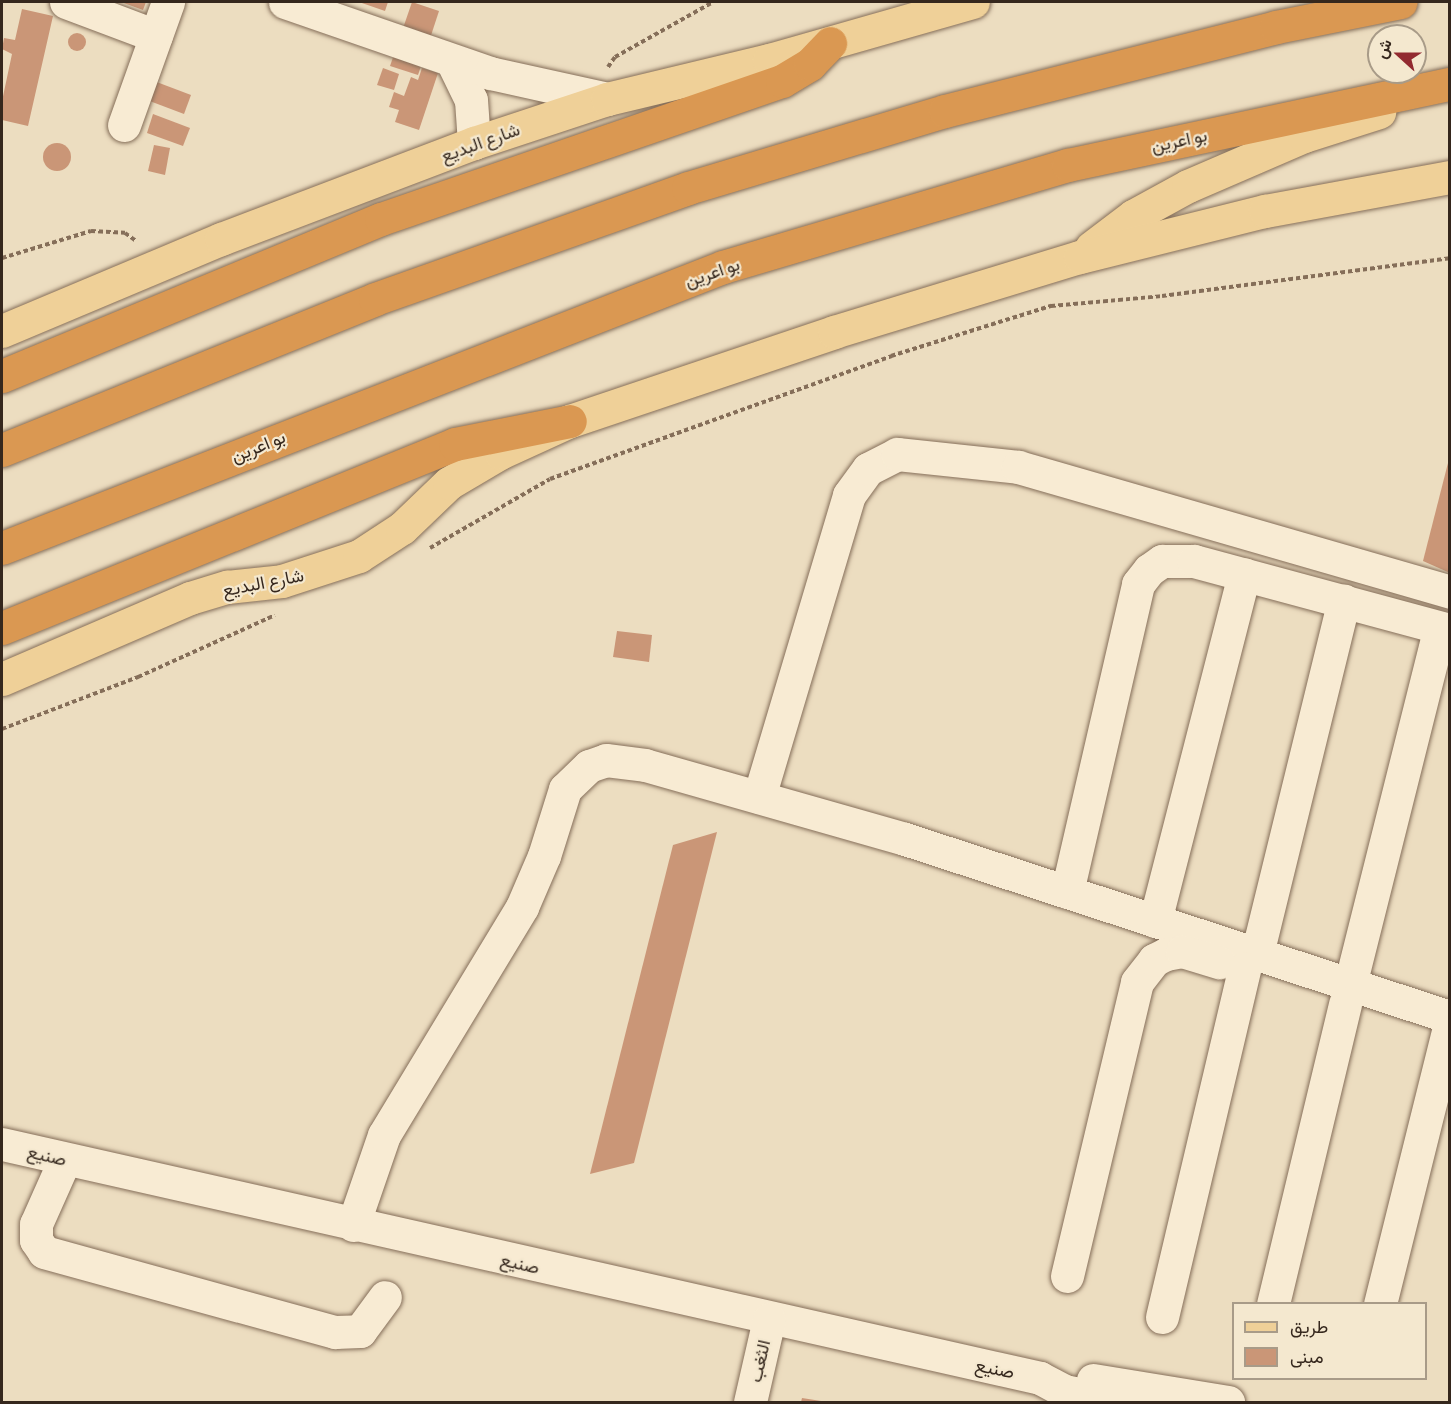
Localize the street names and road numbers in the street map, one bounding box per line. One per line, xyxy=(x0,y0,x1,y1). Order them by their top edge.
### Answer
street label: شارع البديع xyxy=(438,118,522,166)
street label: بو اعرين xyxy=(1149,124,1209,156)
street label: بو اعرين xyxy=(682,253,742,291)
street label: بو اعرين xyxy=(228,425,288,467)
street label: شارع البديع xyxy=(221,564,305,600)
street label: صنيع xyxy=(25,1140,69,1170)
street label: صنيع xyxy=(498,1248,542,1278)
street label: الثغب xyxy=(744,1338,774,1384)
street label: صنيع xyxy=(973,1353,1017,1383)

